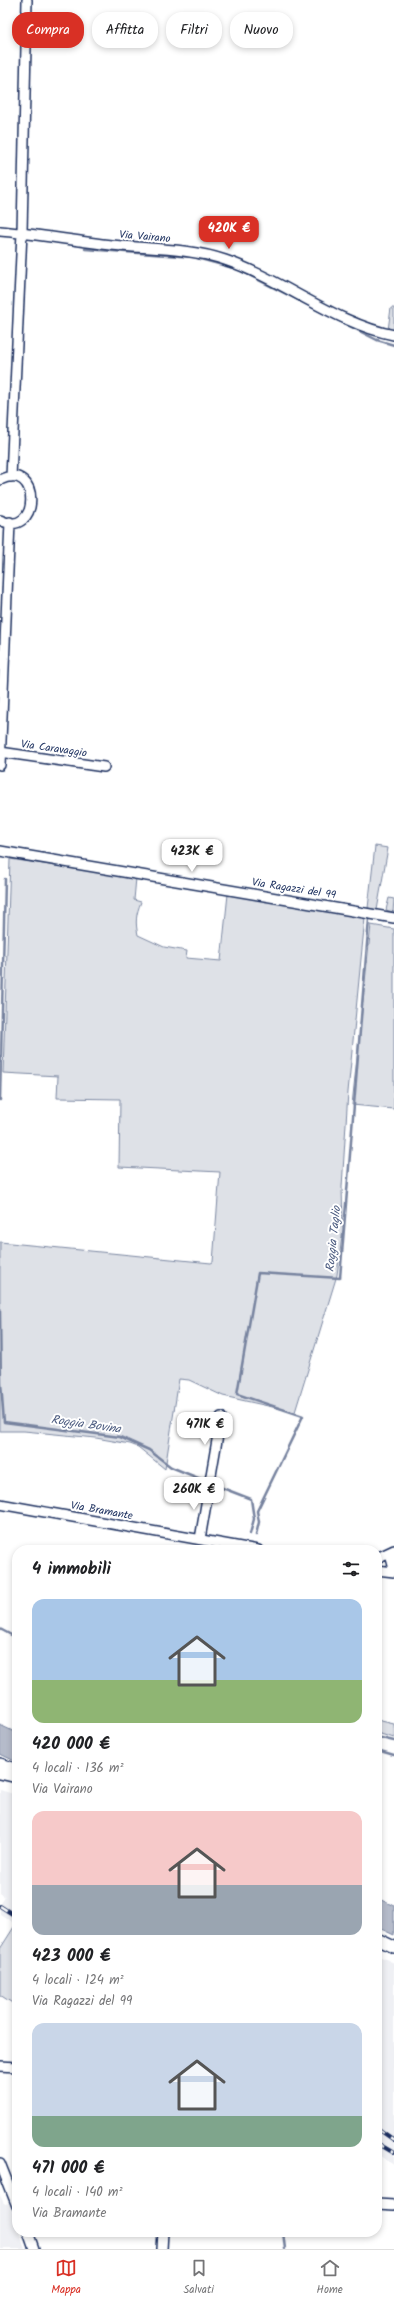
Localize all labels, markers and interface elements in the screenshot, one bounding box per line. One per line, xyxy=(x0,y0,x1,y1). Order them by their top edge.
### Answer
chip: Compra xyxy=(12,12,84,48)
chip: Affitta xyxy=(92,12,158,48)
chip: Filtri xyxy=(166,12,222,48)
chip: Nuovo xyxy=(230,12,293,48)
pin: 420K € xyxy=(196,216,262,250)
text: 420K € xyxy=(208,218,250,239)
street label: Via Vairano xyxy=(119,226,171,248)
street label: Via Caravaggio xyxy=(20,735,88,763)
pin: 423K € xyxy=(159,839,225,873)
text: 423K € xyxy=(171,841,213,862)
street label: Via Ragazzi del 99 xyxy=(250,873,338,905)
water label: Roggia Taglio xyxy=(321,1204,347,1273)
water label: Roggia Bovina xyxy=(50,1410,123,1439)
pin: 471K € xyxy=(172,1412,238,1446)
text: 471K € xyxy=(186,1414,224,1435)
pin: 260K € xyxy=(161,1477,227,1511)
text: 260K € xyxy=(173,1479,215,1500)
street label: Via Bramante xyxy=(69,1497,134,1525)
text: 4 immobili xyxy=(32,1556,111,1583)
icon: filters xyxy=(340,1558,362,1580)
icon: home xyxy=(161,1625,233,1697)
text: 420 000 € xyxy=(32,1731,110,1758)
text: 4 locali · 136 m² xyxy=(32,1758,123,1779)
text: Via Vairano xyxy=(32,1779,93,1800)
icon: home xyxy=(161,1837,233,1909)
text: 423 000 € xyxy=(32,1943,111,1970)
text: 4 locali · 124 m² xyxy=(32,1970,123,1991)
text: Via Ragazzi del 99 xyxy=(32,1991,132,2012)
icon: home xyxy=(161,2049,233,2121)
text: 471 000 € xyxy=(32,2155,104,2182)
text: 4 locali · 140 m² xyxy=(32,2182,122,2203)
text: Via Bramante xyxy=(32,2203,106,2224)
tab: Mappa xyxy=(51,2257,81,2299)
tab: Salvati xyxy=(184,2257,214,2299)
tab: Home xyxy=(317,2257,343,2299)

